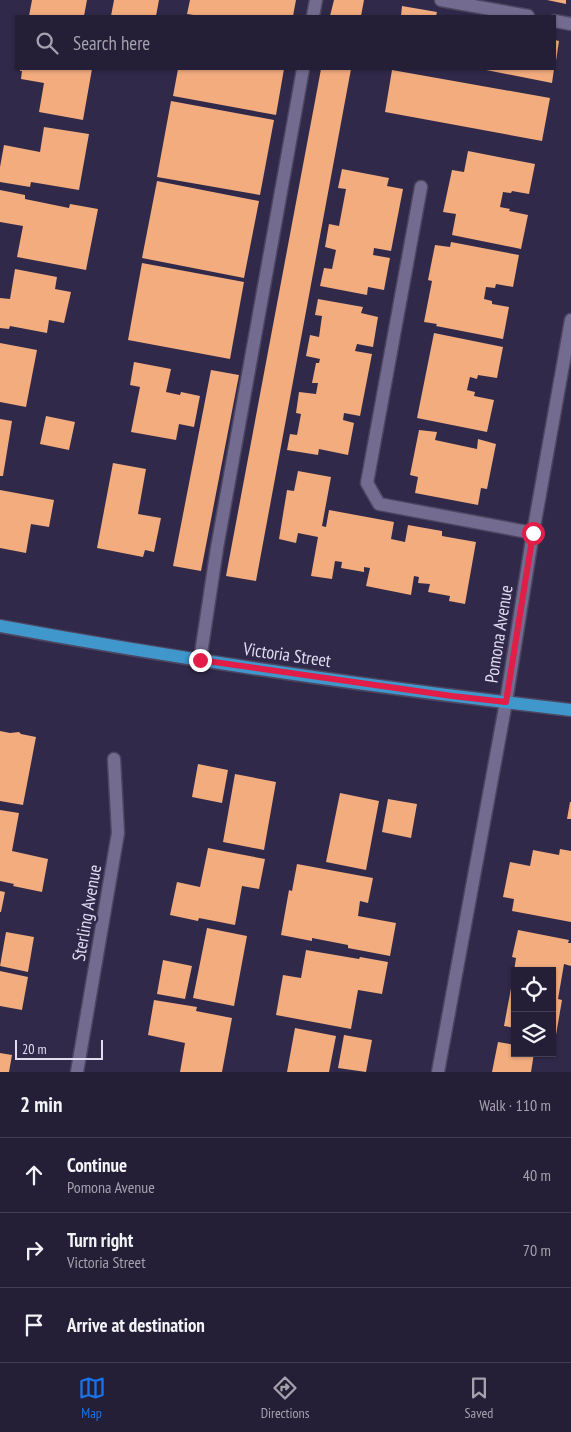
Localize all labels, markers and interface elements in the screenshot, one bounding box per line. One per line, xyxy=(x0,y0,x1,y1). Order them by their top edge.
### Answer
search box xyxy=(15,15,556,70)
icon: search xyxy=(33,29,61,57)
text: Search here xyxy=(73,31,150,55)
route start xyxy=(522,522,545,545)
street label: Pomona Avenue xyxy=(479,583,518,685)
street label: Victoria Street xyxy=(241,637,332,672)
route end xyxy=(189,649,212,672)
street label: Sterling Avenue xyxy=(67,863,106,963)
map controls xyxy=(511,967,556,1057)
button: locate xyxy=(511,967,556,1012)
button: layers xyxy=(511,1012,556,1057)
scale bar xyxy=(15,1037,102,1060)
text: 20 m xyxy=(22,1040,47,1058)
text: 2 min xyxy=(20,1091,62,1118)
text: Walk · 110 m xyxy=(479,1095,551,1115)
text: Continue xyxy=(67,1153,127,1177)
icon: ahead xyxy=(20,1161,48,1189)
text: 40 m xyxy=(523,1165,551,1185)
text: Pomona Avenue xyxy=(67,1177,155,1197)
text: Turn right xyxy=(67,1228,133,1252)
icon: right xyxy=(20,1236,48,1264)
text: 70 m xyxy=(523,1240,551,1260)
text: Victoria Street xyxy=(67,1252,146,1272)
icon: arrive xyxy=(20,1311,48,1339)
text: Arrive at destination xyxy=(67,1313,205,1337)
tab: Map xyxy=(78,1374,106,1422)
tab: Directions xyxy=(261,1374,309,1422)
tab: Saved xyxy=(465,1374,493,1422)

